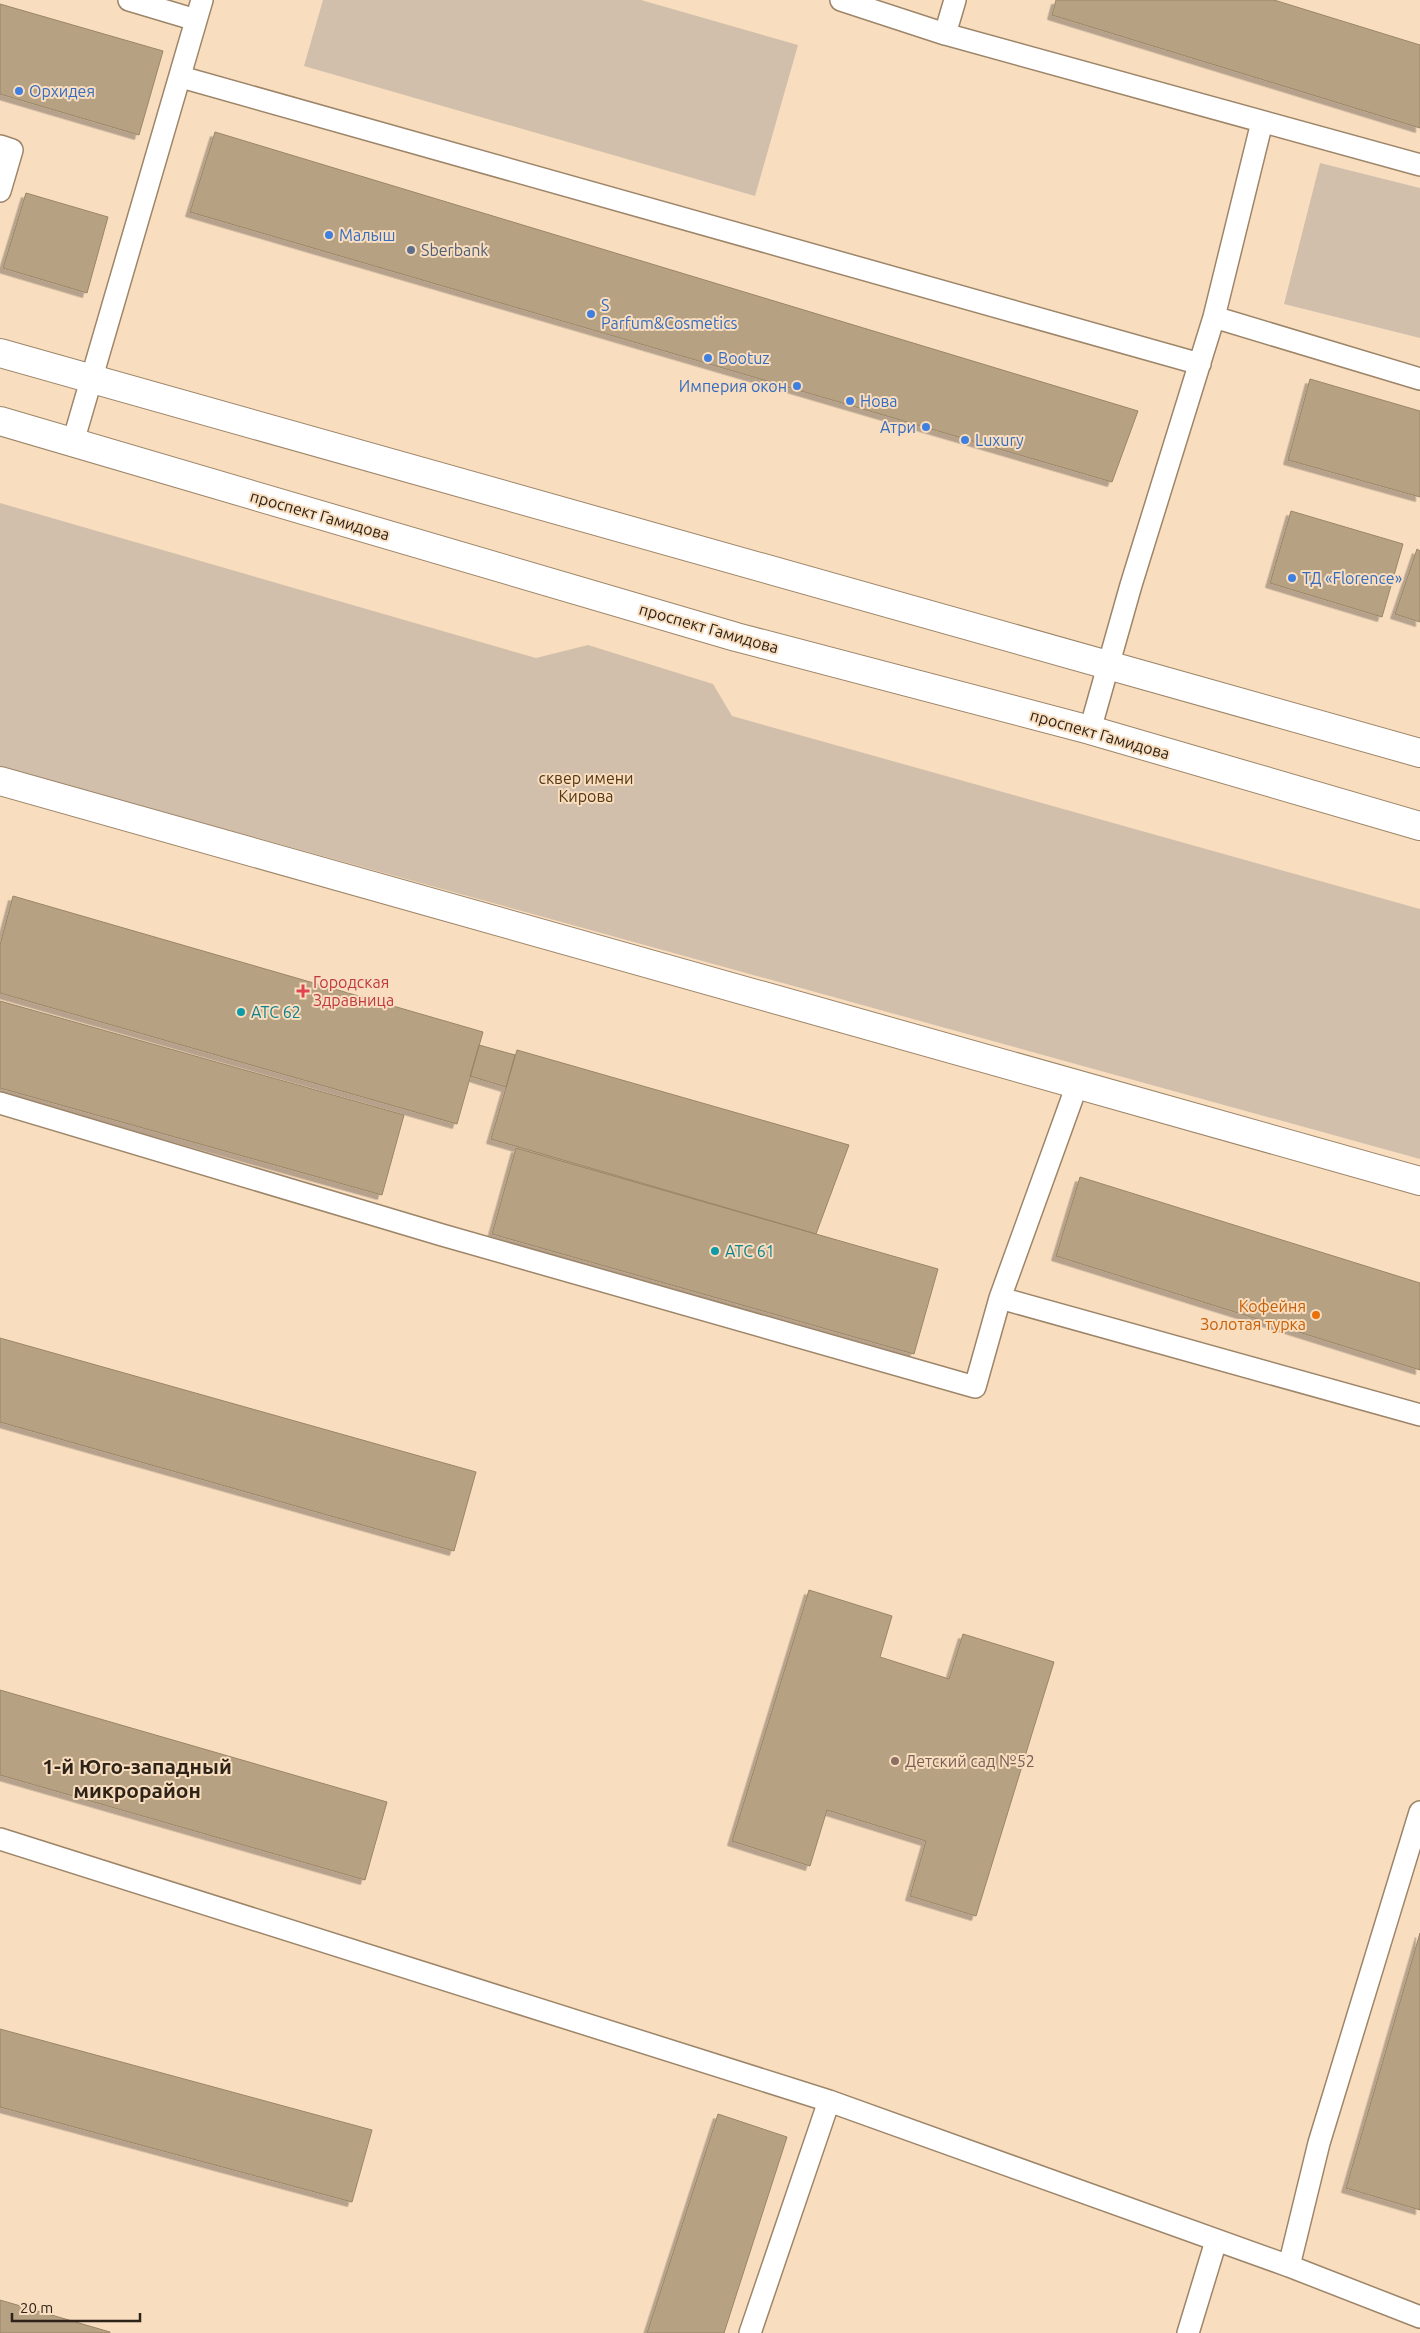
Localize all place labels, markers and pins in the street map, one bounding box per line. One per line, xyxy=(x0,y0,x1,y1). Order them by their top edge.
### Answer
place label: Орхидея xyxy=(29,82,95,100)
marker: Орхидея xyxy=(13,85,25,97)
place label: Малыш xyxy=(339,226,395,244)
marker: Малыш xyxy=(323,229,335,241)
place label: Sberbank xyxy=(421,241,488,259)
marker: Sberbank xyxy=(405,244,417,256)
place label: S Parfum&Cosmetics xyxy=(601,296,738,332)
marker: S Parfum&Cosmetics xyxy=(585,308,597,320)
place label: Bootuz xyxy=(718,349,770,367)
marker: Bootuz xyxy=(702,352,714,364)
place label: Империя окон xyxy=(679,377,787,395)
marker: Империя окон xyxy=(791,380,803,392)
place label: Нова xyxy=(860,392,898,410)
marker: Нова xyxy=(844,395,856,407)
place label: Атри xyxy=(880,418,916,436)
marker: Атри xyxy=(920,421,932,433)
place label: Luxury xyxy=(975,431,1024,449)
marker: Luxury xyxy=(959,434,971,446)
place label: ТД «Florence» xyxy=(1302,569,1402,587)
marker: ТД «Florence» xyxy=(1286,572,1298,584)
place label: Городская Здравница xyxy=(313,973,394,1009)
marker: Городская Здравница xyxy=(297,985,309,997)
place label: АТС 62 xyxy=(251,1003,301,1021)
marker: АТС 62 xyxy=(235,1006,247,1018)
place label: АТС 61 xyxy=(725,1242,775,1260)
marker: АТС 61 xyxy=(709,1245,721,1257)
place label: Кофейня Золотая турка xyxy=(1200,1297,1306,1333)
marker: Кофейня Золотая турка xyxy=(1310,1309,1322,1321)
place label: Детский сад №52 xyxy=(905,1752,1035,1770)
marker: Детский сад №52 xyxy=(889,1755,901,1767)

